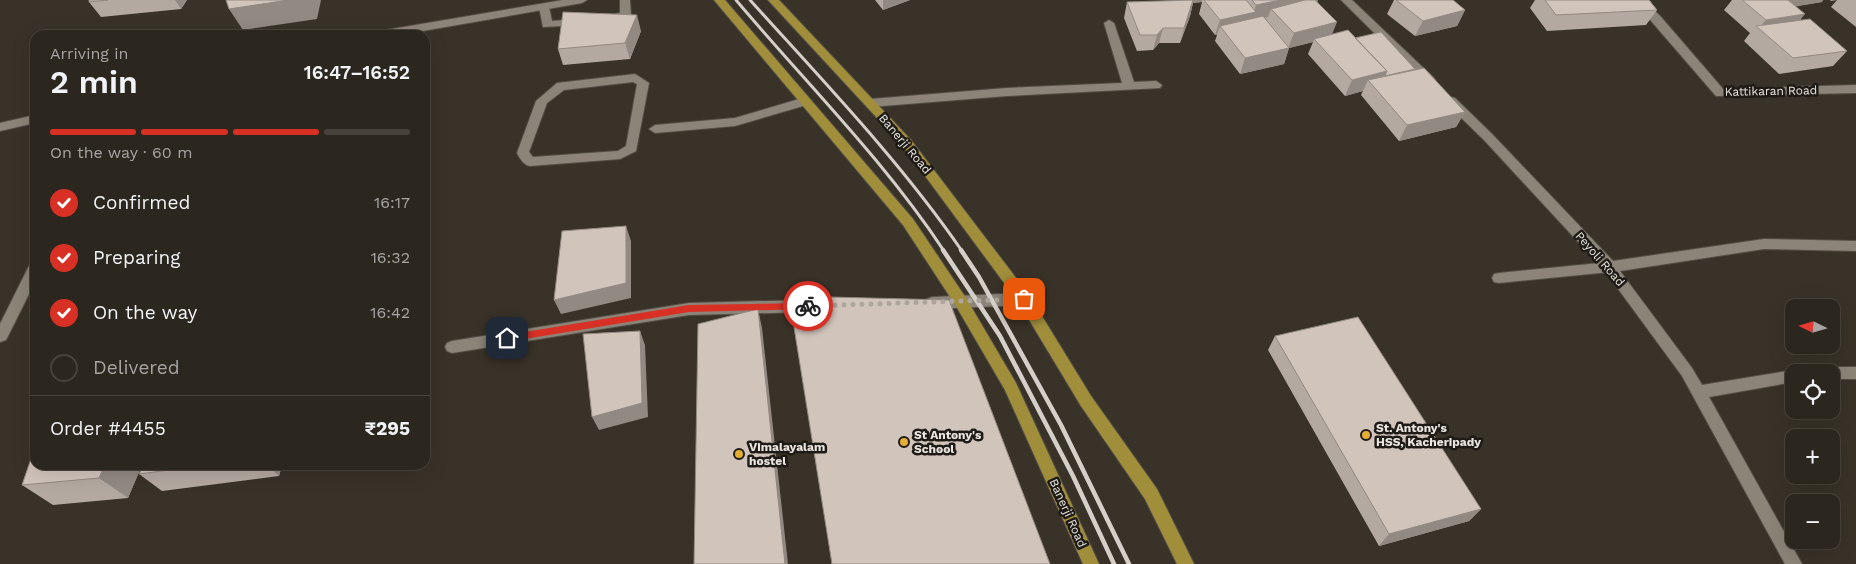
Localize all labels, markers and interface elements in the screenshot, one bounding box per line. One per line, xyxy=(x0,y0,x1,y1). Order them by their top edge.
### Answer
text: Arriving in xyxy=(50,44,128,63)
text: 16:47–16:52 xyxy=(304,61,410,84)
text: 2 min xyxy=(50,63,138,101)
street label: Kattikaran Road xyxy=(1725,83,1817,99)
street label: Banerji Road xyxy=(876,111,934,177)
text: On the way · 60 m xyxy=(50,143,192,162)
icon: check xyxy=(50,189,78,217)
text: Confirmed xyxy=(93,191,190,214)
text: 16:17 xyxy=(374,193,410,212)
street label: Peyoli Road xyxy=(1573,229,1627,289)
icon: check xyxy=(50,244,78,272)
text: Preparing xyxy=(93,246,180,269)
text: 16:32 xyxy=(371,248,410,267)
pin xyxy=(1003,278,1045,320)
courier xyxy=(783,281,833,331)
icon: bag xyxy=(1010,285,1038,313)
icon: bike xyxy=(794,292,822,320)
icon: check xyxy=(50,299,78,327)
north arrow xyxy=(1785,299,1840,354)
map controls xyxy=(1785,299,1840,549)
text: On the way xyxy=(93,301,197,324)
text: 16:42 xyxy=(370,303,410,322)
pin xyxy=(486,317,528,359)
icon: home xyxy=(493,324,521,352)
text: Delivered xyxy=(93,356,180,379)
button: locate xyxy=(1785,364,1840,419)
text: Order #4455 xyxy=(50,417,166,440)
text: ₹295 xyxy=(365,417,410,440)
place label: St. Antony's HSS, Kacheripady xyxy=(1376,421,1481,449)
place label: St Antony's School xyxy=(914,428,982,456)
marker: St. Antony's HSS, Kacheripady xyxy=(1360,429,1372,441)
button: + xyxy=(1785,429,1840,484)
marker: St Antony's School xyxy=(898,436,910,448)
place label: Vimalayalam hostel xyxy=(749,440,825,468)
marker: Vimalayalam hostel xyxy=(733,448,745,460)
street label: Banerji Road xyxy=(1047,477,1089,549)
button: − xyxy=(1785,494,1840,549)

